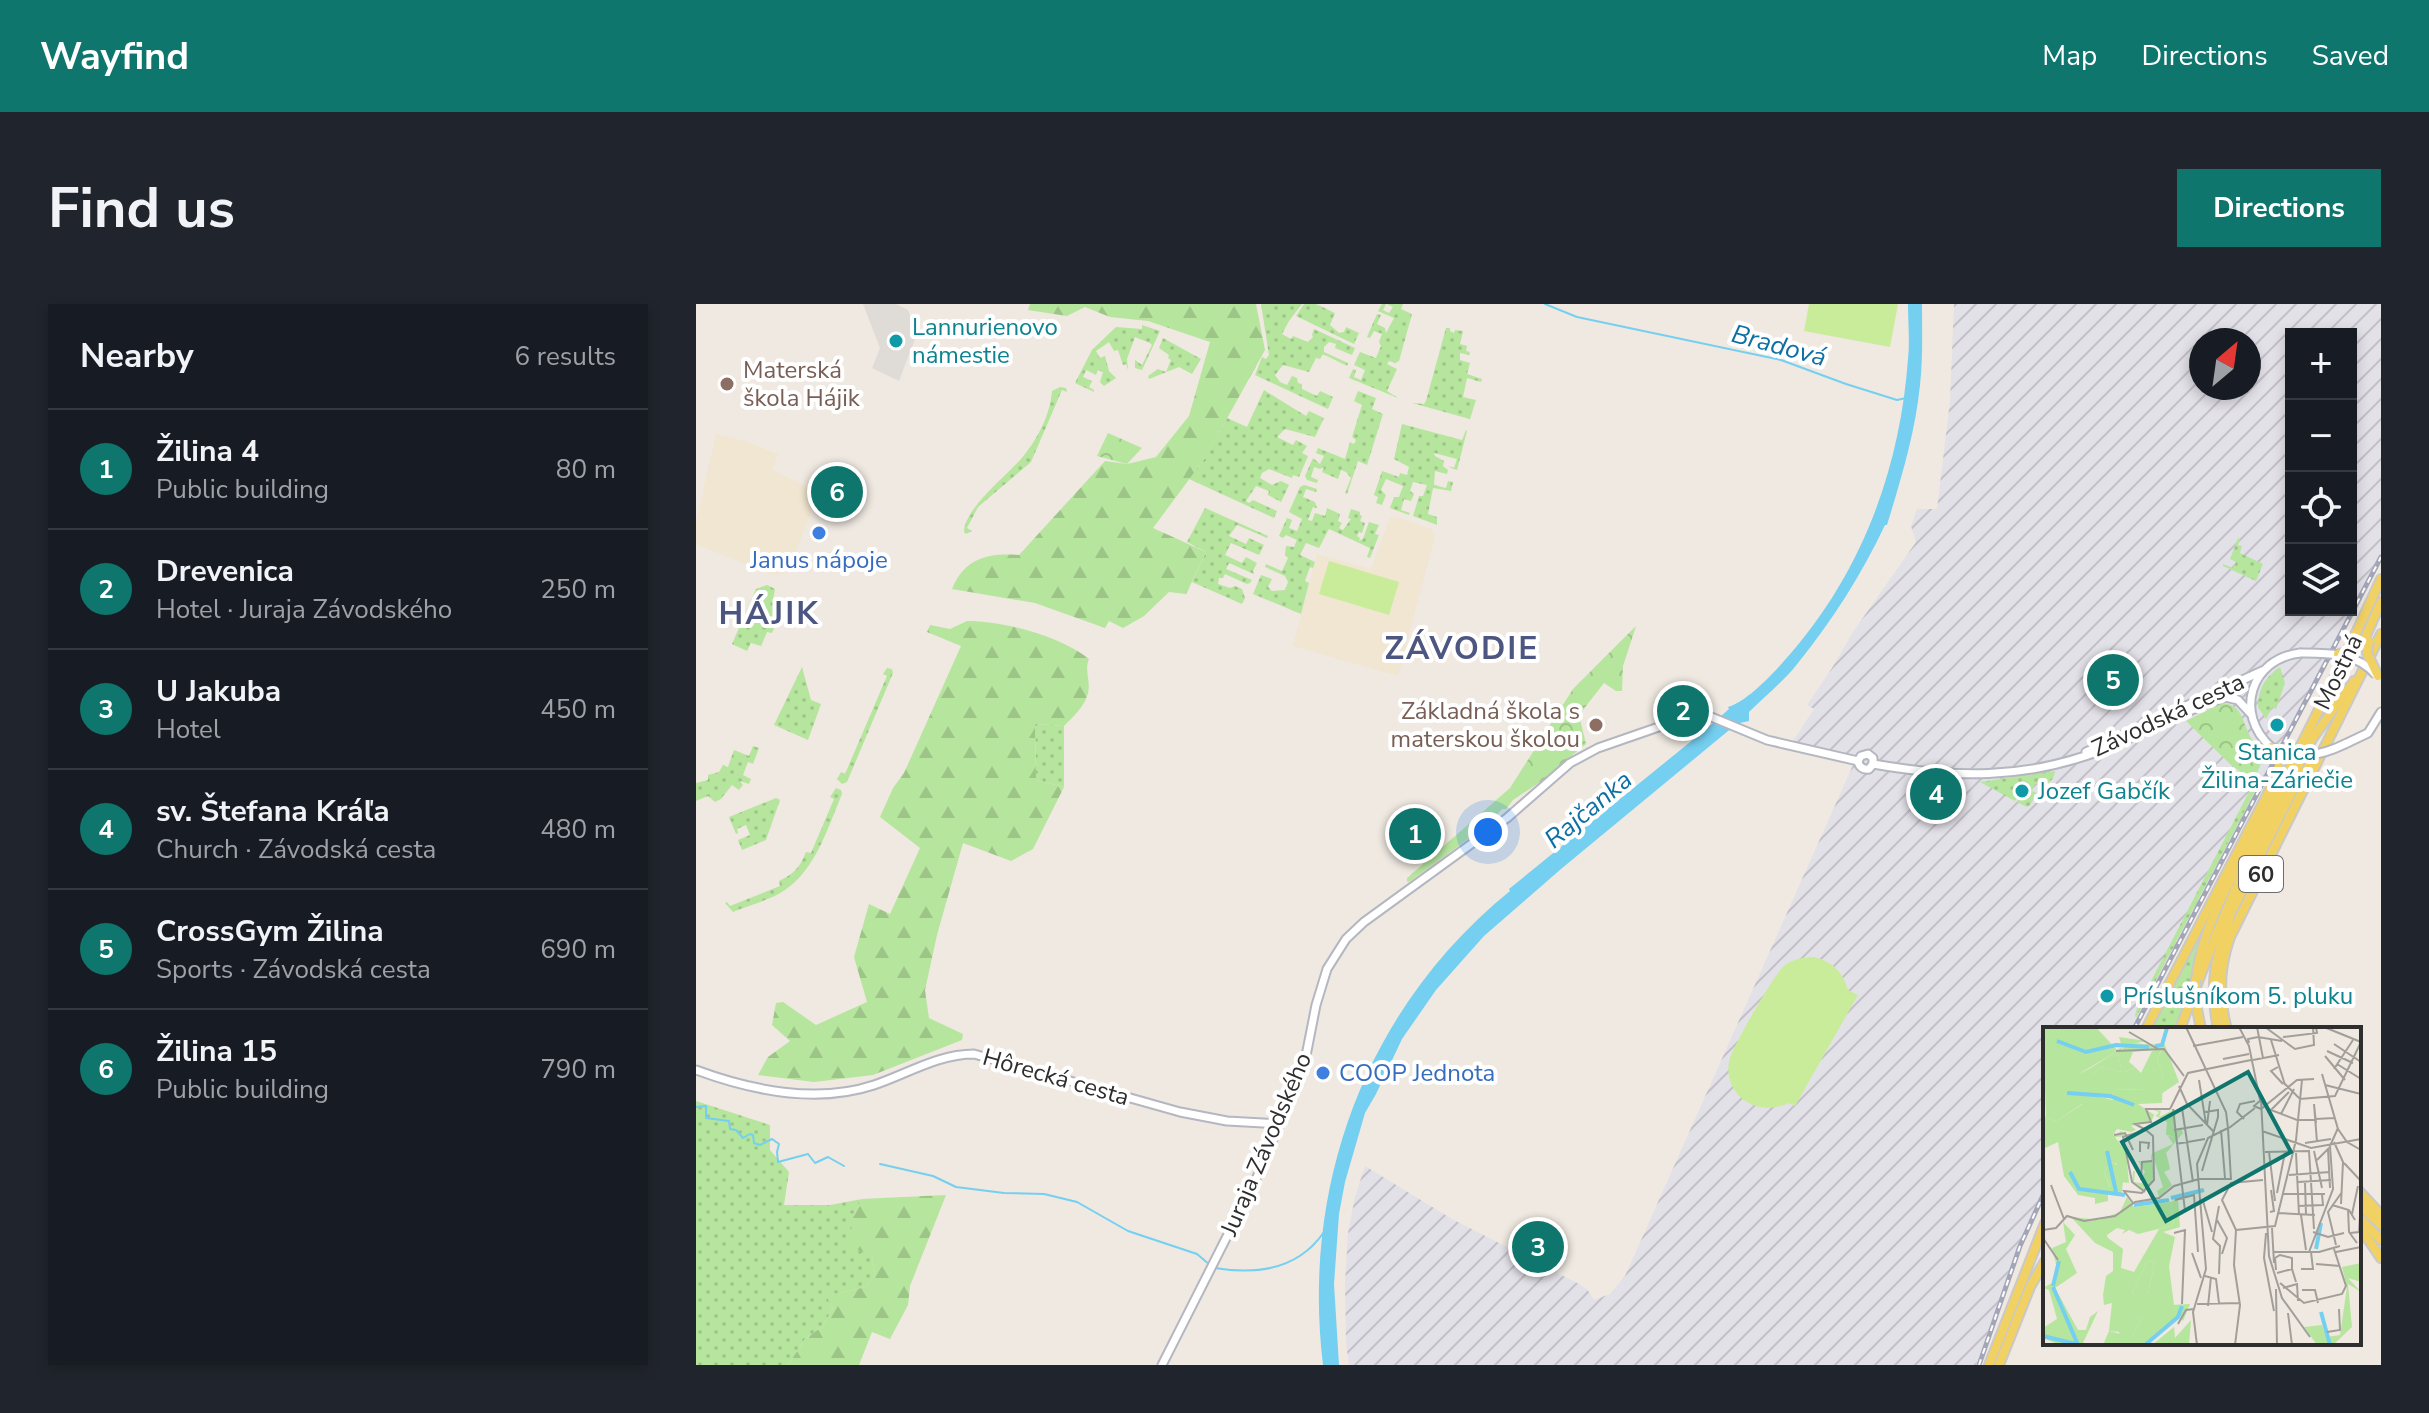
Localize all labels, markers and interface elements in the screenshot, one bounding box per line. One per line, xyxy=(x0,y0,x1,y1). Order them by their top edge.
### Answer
text: Wayfind xyxy=(40,31,189,82)
text: Map xyxy=(2042,37,2097,75)
text: Directions xyxy=(2141,37,2268,75)
text: Saved xyxy=(2312,37,2389,75)
button: Directions xyxy=(2177,169,2381,247)
text: Find us xyxy=(48,170,235,247)
place label: Lannurienovo námestie xyxy=(912,311,1058,371)
water label: Bradová xyxy=(1728,316,1830,375)
north arrow xyxy=(2189,328,2261,400)
map controls xyxy=(2285,328,2357,616)
button: + xyxy=(2285,328,2357,400)
marker: Lannurienovo námestie xyxy=(887,332,905,350)
text: Nearby xyxy=(80,333,194,379)
text: 6 results xyxy=(515,339,616,374)
place label: Materská škola Hájik xyxy=(743,354,861,414)
marker: Materská škola Hájik xyxy=(718,375,736,393)
button: − xyxy=(2285,400,2357,472)
text: Žilina 4 xyxy=(156,431,259,472)
text: 1 xyxy=(98,452,114,487)
text: 80 m xyxy=(556,452,616,487)
pin: 6 xyxy=(811,462,863,522)
text: Public building xyxy=(156,472,329,507)
button: locate xyxy=(2285,472,2357,544)
marker: Janus nápoje xyxy=(810,524,828,542)
place label: Janus nápoje xyxy=(749,544,888,576)
button: layers xyxy=(2285,544,2357,616)
text: Drevenica xyxy=(156,551,294,592)
text: 2 xyxy=(98,572,114,607)
text: 250 m xyxy=(540,572,616,607)
text: Hotel · Juraja Závodského xyxy=(156,592,452,627)
district label: HÁJIK xyxy=(719,592,819,635)
district label: ZÁVODIE xyxy=(1385,627,1539,670)
street label: Mostná xyxy=(2306,629,2370,715)
pin: 5 xyxy=(2087,650,2139,710)
street label: Závodská cesta xyxy=(2087,666,2249,764)
text: U Jakuba xyxy=(156,671,281,712)
pin: 2 xyxy=(1657,681,1709,741)
text: 3 xyxy=(98,692,114,727)
text: 450 m xyxy=(540,692,616,727)
place label: Základná škola s materskou školou xyxy=(1391,695,1580,755)
text: Hotel xyxy=(156,712,221,747)
marker: Základná škola s materskou školou xyxy=(1587,716,1605,734)
marker: Stanica Žilina-Záriečie xyxy=(2268,716,2286,734)
place label: Stanica Žilina-Záriečie xyxy=(2201,736,2353,796)
water label: Rajčanka xyxy=(1537,762,1640,856)
pin: 4 xyxy=(1910,764,1962,824)
place label: Jozef Gabčík xyxy=(2037,775,2171,807)
marker: Jozef Gabčík xyxy=(2013,782,2031,800)
text: sv. Štefana Kráľa xyxy=(156,791,390,832)
pin: 1 xyxy=(1389,804,1441,864)
text: 4 xyxy=(98,812,114,847)
text: 480 m xyxy=(540,812,616,847)
your location xyxy=(1468,812,1508,852)
text: Church · Závodská cesta xyxy=(156,832,436,867)
road number: 60 xyxy=(2239,856,2283,892)
text: CrossGym Žilina xyxy=(156,911,384,952)
text: 5 xyxy=(98,932,114,967)
text: 690 m xyxy=(540,932,616,967)
text: Sports · Závodská cesta xyxy=(156,952,431,987)
place label: Príslušníkom 5. pluku xyxy=(2123,980,2353,1012)
marker: Príslušníkom 5. pluku xyxy=(2098,987,2116,1005)
inset map xyxy=(2043,1027,2361,1345)
text: Žilina 15 xyxy=(156,1031,277,1072)
street label: Hôrecká cesta xyxy=(979,1041,1133,1113)
street label: Juraja Závodského xyxy=(1213,1048,1319,1241)
text: 6 xyxy=(98,1052,114,1087)
text: 790 m xyxy=(540,1052,616,1087)
place label: COOP Jednota xyxy=(1339,1057,1495,1089)
marker: COOP Jednota xyxy=(1314,1064,1332,1082)
text: Public building xyxy=(156,1072,329,1107)
pin: 3 xyxy=(1512,1217,1564,1277)

